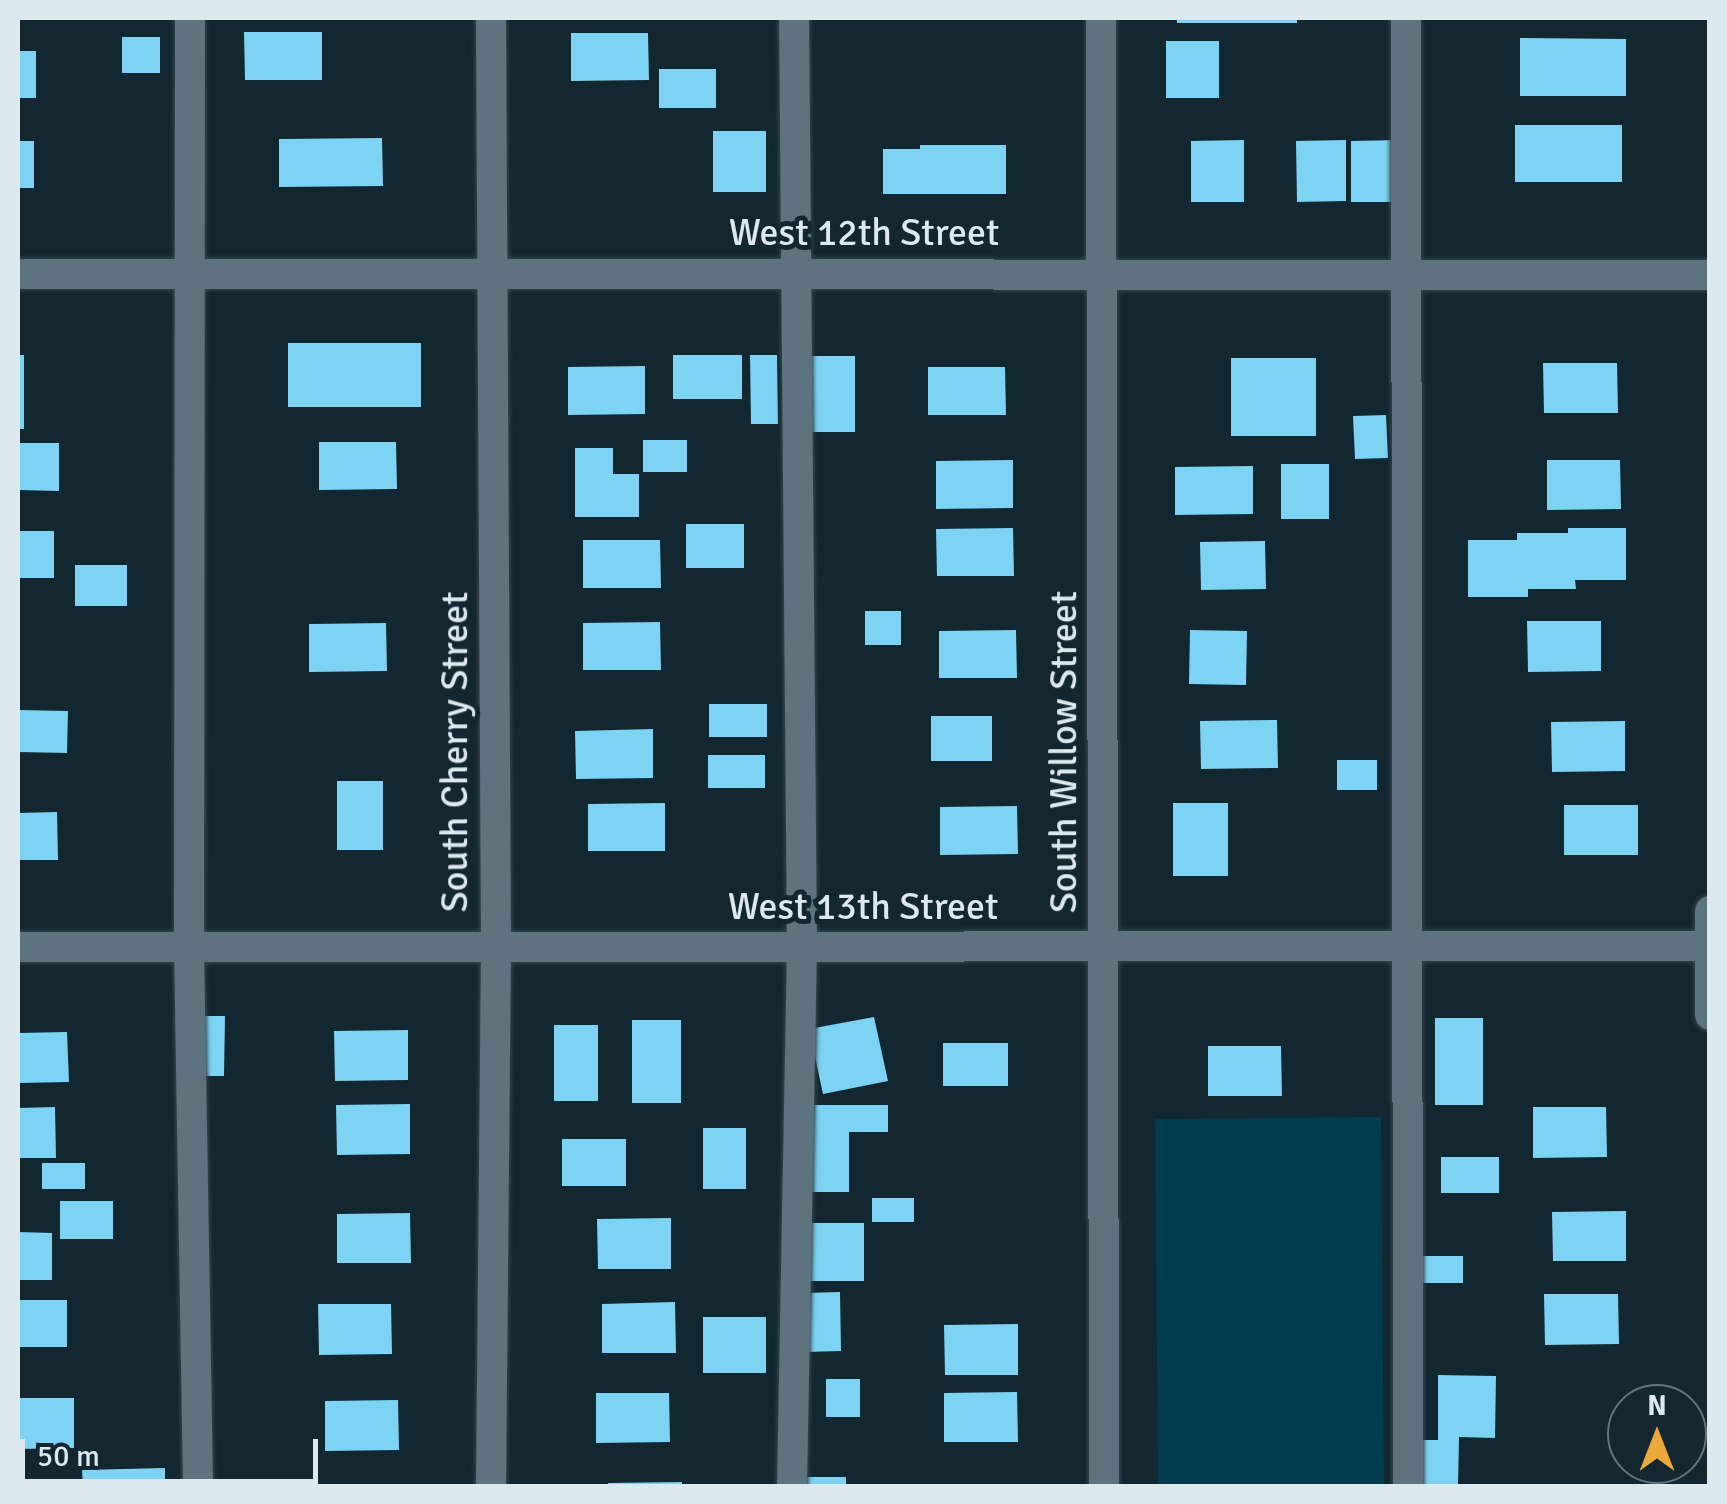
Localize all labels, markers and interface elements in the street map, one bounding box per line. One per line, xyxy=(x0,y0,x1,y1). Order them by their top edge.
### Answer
street label: West 12th Street xyxy=(729,210,999,256)
street label: South Willow Street xyxy=(1041,591,1087,913)
street label: South Cherry Street xyxy=(432,592,478,912)
street label: West 13th Street xyxy=(728,884,998,930)
north arrow xyxy=(1607,1384,1707,1484)
text: N xyxy=(1647,1389,1667,1423)
scale bar xyxy=(25,1419,322,1481)
text: 50 m xyxy=(37,1438,100,1475)

